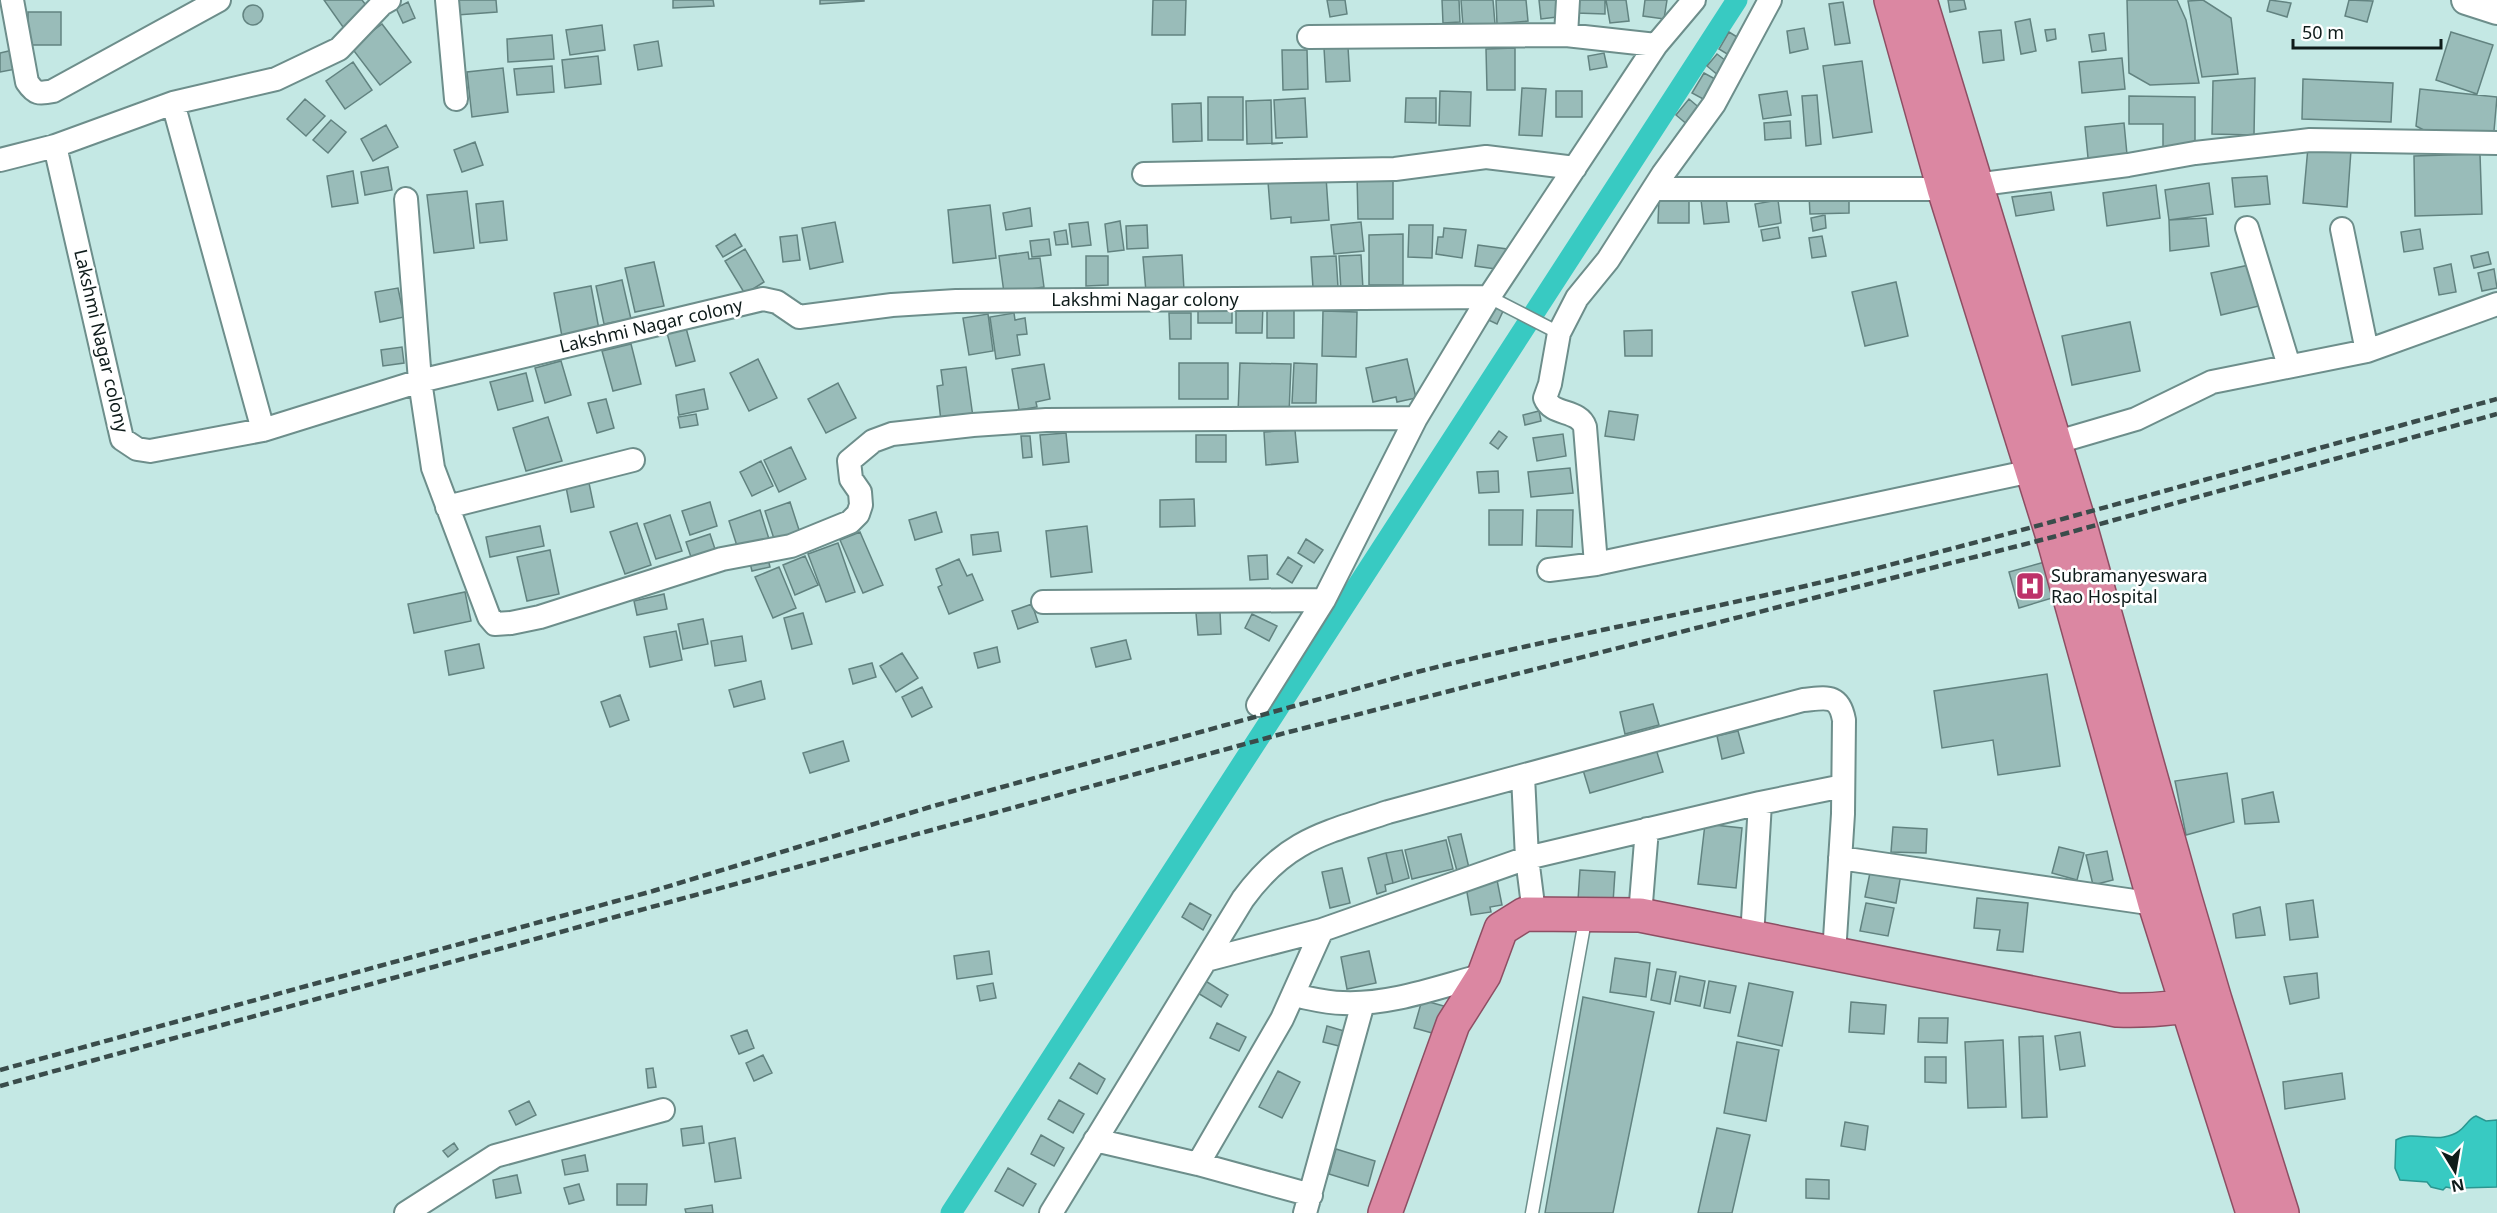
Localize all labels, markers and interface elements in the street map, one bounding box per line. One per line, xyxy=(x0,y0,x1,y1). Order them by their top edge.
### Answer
scale bar xyxy=(2293,12,2442,50)
text: 50 m xyxy=(2302,20,2344,44)
street label: Lakshmi Nagar colony xyxy=(69,247,135,436)
street label: Lakshmi Nagar colony xyxy=(1051,287,1240,311)
street label: Lakshmi Nagar colony xyxy=(557,292,746,358)
place label: Subramanyeswara Rao Hospital xyxy=(2051,563,2208,608)
hospital icon: Subramanyeswara Rao Hospital xyxy=(2014,570,2046,602)
north arrow xyxy=(2425,1141,2485,1201)
text: N xyxy=(2449,1174,2466,1198)

